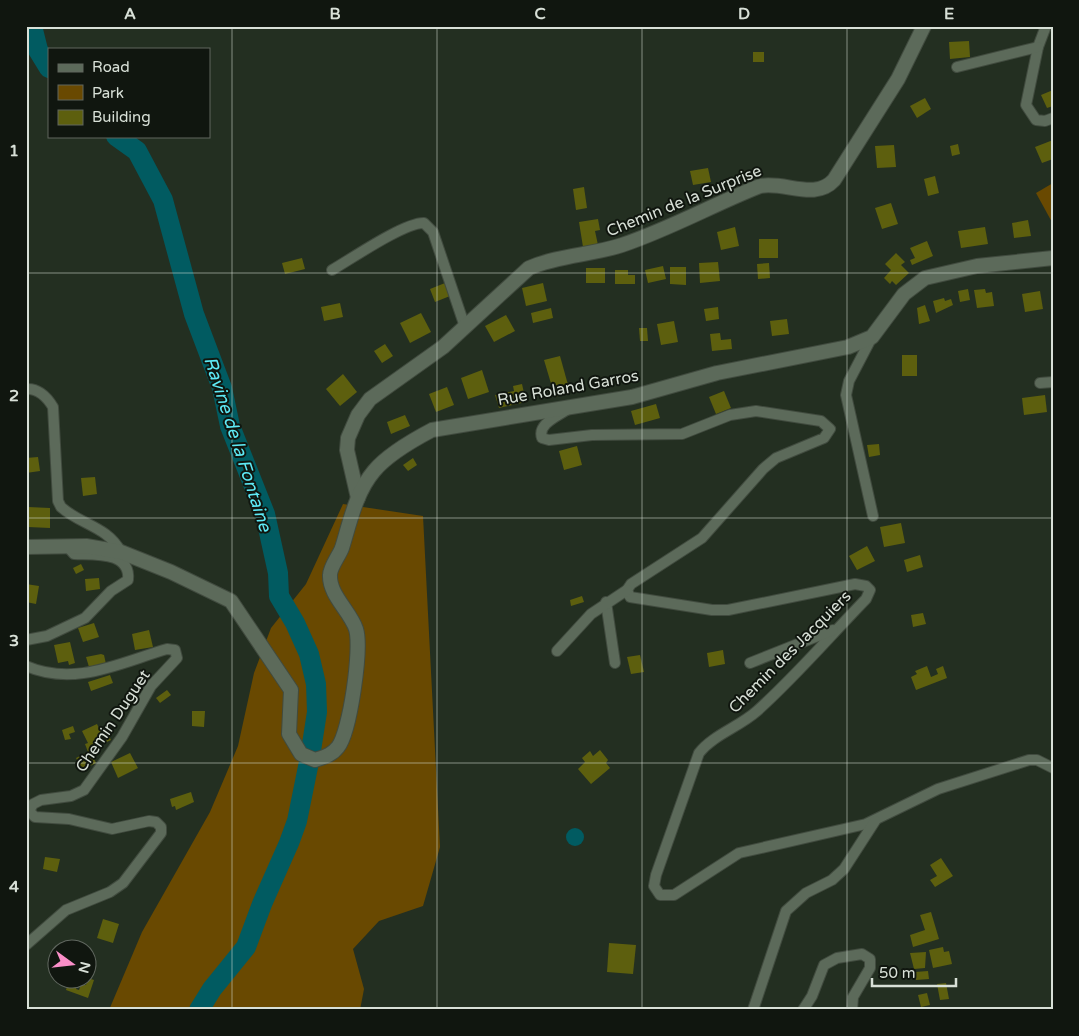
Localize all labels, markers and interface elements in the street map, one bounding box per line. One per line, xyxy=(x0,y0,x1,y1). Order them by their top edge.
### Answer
text: A xyxy=(124,4,136,24)
text: B xyxy=(329,4,341,24)
text: C xyxy=(534,4,546,24)
text: D xyxy=(738,4,750,24)
text: E xyxy=(944,4,954,24)
legend xyxy=(48,48,210,138)
text: Road xyxy=(92,58,130,76)
text: Park xyxy=(92,84,124,102)
text: Building xyxy=(92,108,151,126)
text: 1 xyxy=(9,141,19,161)
street label: Chemin de la Surprise xyxy=(604,161,764,241)
water label: Ravine de la Fontaine xyxy=(199,354,277,535)
street label: Rue Roland Garros xyxy=(496,366,640,410)
text: 2 xyxy=(9,386,19,406)
street label: Chemin des Jacquiers xyxy=(725,587,855,717)
text: 3 xyxy=(9,631,19,651)
street label: Chemin Duguet xyxy=(71,666,155,776)
text: 4 xyxy=(9,877,19,897)
north arrow xyxy=(48,938,98,988)
scale bar xyxy=(872,956,955,988)
text: N xyxy=(74,960,94,975)
text: 50 m xyxy=(879,964,916,982)

